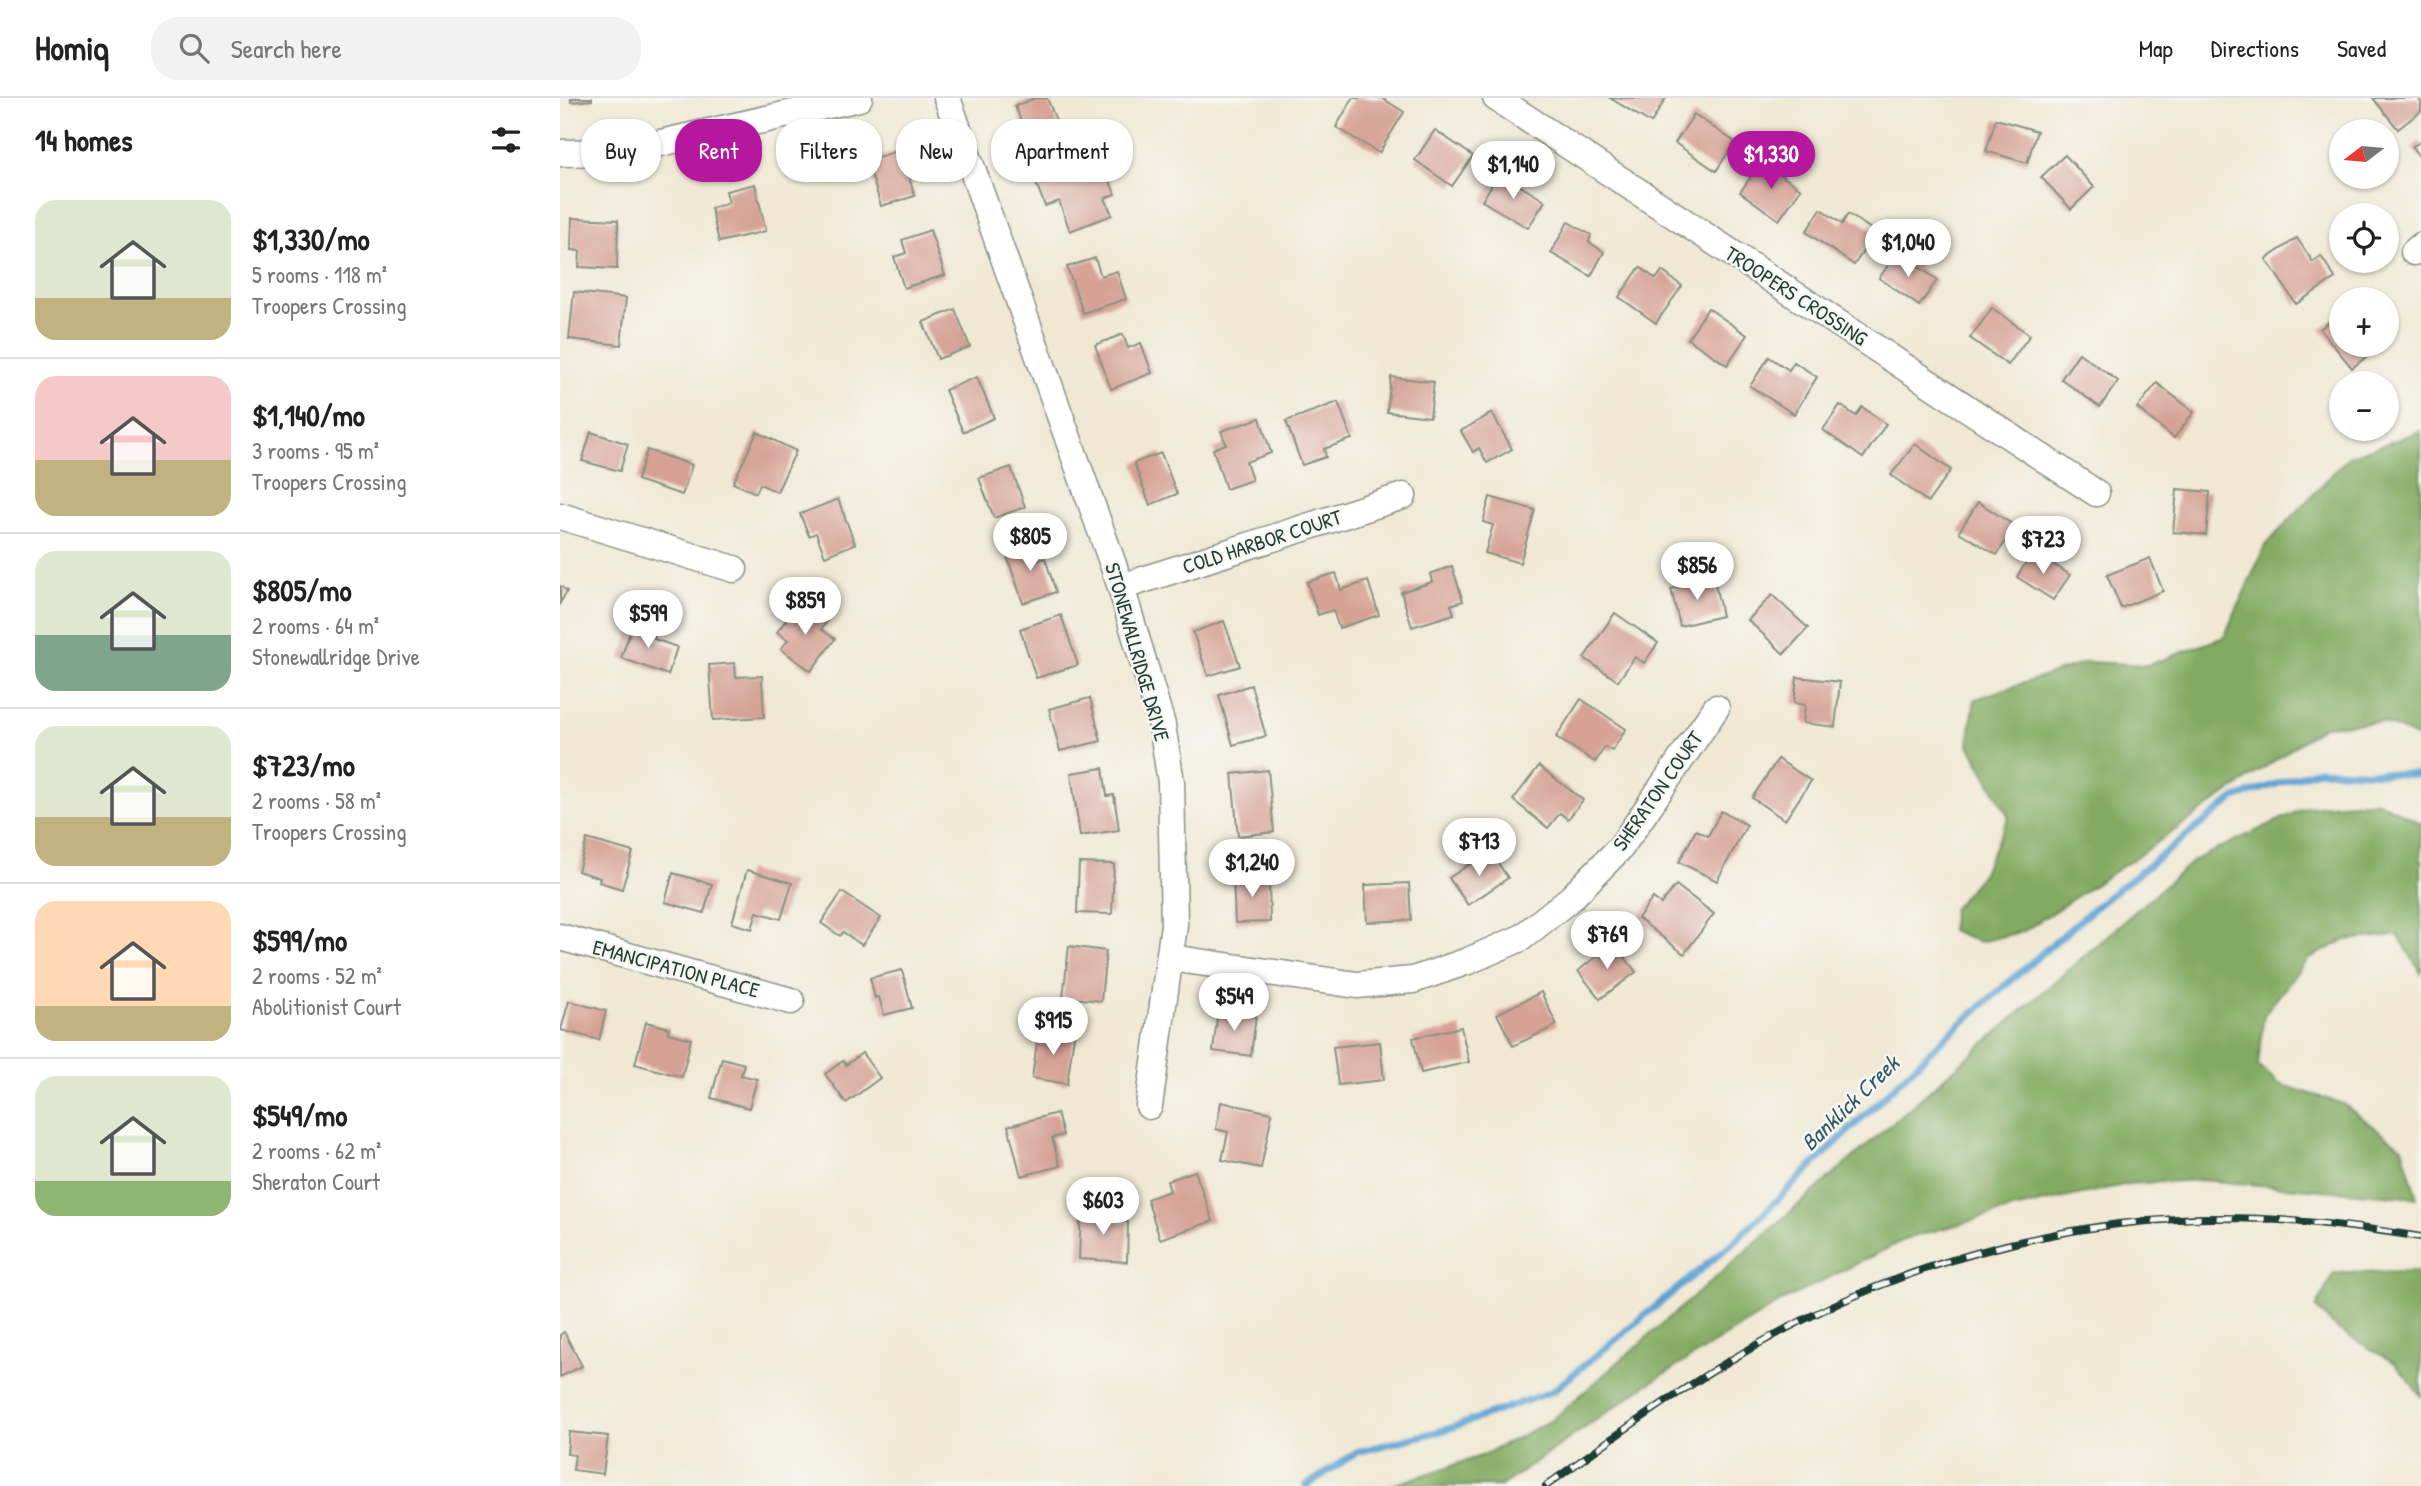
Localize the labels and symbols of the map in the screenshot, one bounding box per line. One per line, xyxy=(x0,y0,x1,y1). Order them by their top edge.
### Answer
north arrow xyxy=(2329,119,2399,189)
pin: $1,330 xyxy=(1714,132,1828,191)
pin: $1,140 xyxy=(1456,141,1570,201)
pin: $1,040 xyxy=(1851,220,1965,279)
street label: TROOPERS CROSSING xyxy=(1719,239,1873,352)
street label: COLD HARBOR COURT xyxy=(1178,502,1346,581)
pin: $805 xyxy=(989,514,1071,573)
pin: $723 xyxy=(2002,517,2084,576)
pin: $856 xyxy=(1656,542,1738,602)
street label: STONEWALLRIDGE DRIVE xyxy=(1098,559,1177,745)
pin: $859 xyxy=(764,578,846,637)
pin: $599 xyxy=(607,590,689,650)
street label: SHERATON COURT xyxy=(1606,724,1710,856)
pin: $713 xyxy=(1438,818,1520,878)
pin: $1,240 xyxy=(1195,840,1309,899)
pin: $769 xyxy=(1566,912,1648,971)
street label: EMANCIPATION PLACE xyxy=(590,932,763,1005)
pin: $549 xyxy=(1193,974,1275,1033)
pin: $915 xyxy=(1012,998,1094,1057)
water label: Banklick Creek xyxy=(1794,1046,1907,1157)
pin: $603 xyxy=(1062,1178,1144,1237)

